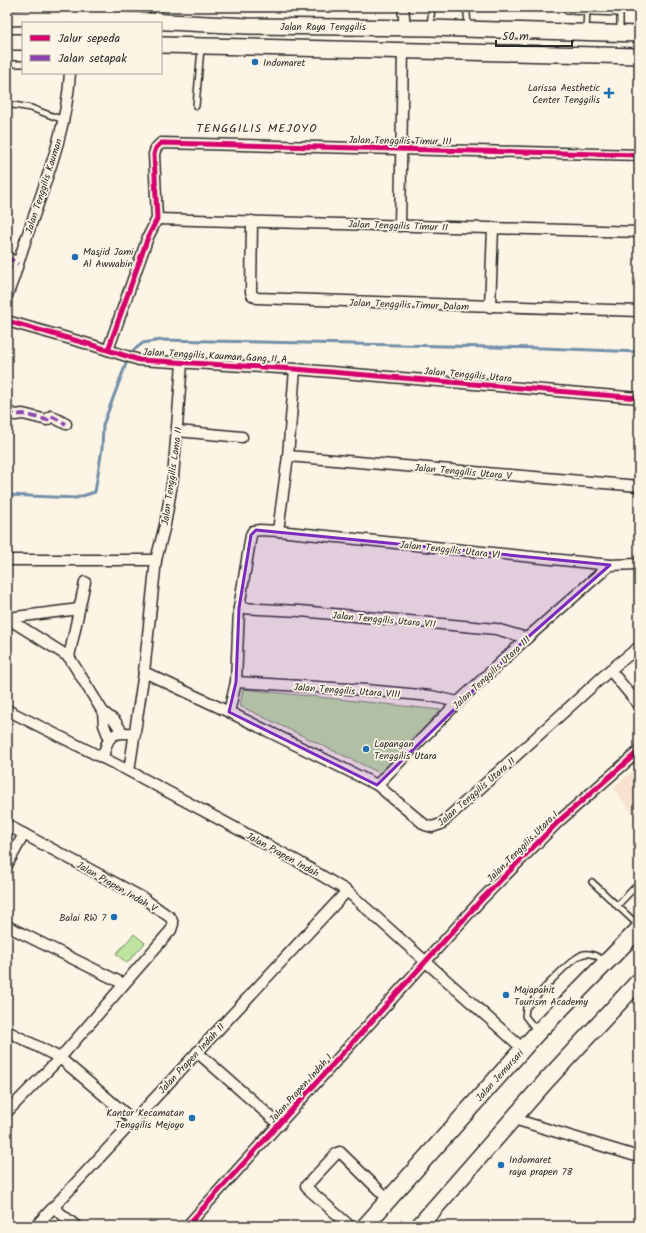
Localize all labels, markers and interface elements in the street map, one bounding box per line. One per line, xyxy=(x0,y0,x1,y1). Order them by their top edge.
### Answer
street label: Jalan Raya Tenggilis xyxy=(280,19,367,35)
legend xyxy=(22,22,162,74)
scale bar xyxy=(496,22,572,48)
text: 50 m xyxy=(502,27,529,46)
text: Jalur sepeda xyxy=(58,29,120,48)
text: Jalan setapak xyxy=(58,49,127,68)
place label: Indomaret xyxy=(263,55,305,71)
marker: Indomaret xyxy=(250,57,260,67)
place label: Larissa Aesthetic Center Tenggilis xyxy=(528,80,601,108)
marker: Larissa Aesthetic Center Tenggilis xyxy=(603,87,615,99)
district label: TENGGILIS MEJOYO xyxy=(196,119,318,138)
street label: Jalan Tenggilis Timur III xyxy=(348,132,452,150)
street label: Jalan Tenggilis Kauman xyxy=(21,137,67,236)
street label: Jalan Tenggilis Timur II xyxy=(348,216,448,236)
place label: Masjid Jami Al Awwabin xyxy=(83,244,134,272)
marker: Masjid Jami Al Awwabin xyxy=(70,252,80,262)
street label: Jalan Tenggilis Timur Dalam xyxy=(349,295,469,315)
street label: Jalan Tenggilis Kauman Gang II A xyxy=(142,344,288,368)
street label: Jalan Tenggilis Utara xyxy=(423,363,513,387)
street label: Jalan Tenggilis Lama II xyxy=(157,426,187,526)
street label: Jalan Tenggilis Utara V xyxy=(413,460,513,484)
street label: Jalan Tenggilis Utara VI xyxy=(399,537,501,563)
street label: Jalan Tenggilis Utara VII xyxy=(331,607,436,633)
street label: Jalan Tenggilis Utara III xyxy=(449,632,534,713)
street label: Jalan Tenggilis Utara VIII xyxy=(293,679,401,703)
place label: Lapangan Tenggilis Utara xyxy=(374,736,437,764)
marker: Lapangan Tenggilis Utara xyxy=(361,744,371,754)
street label: Jalan Tenggilis Utara II xyxy=(434,753,519,830)
street label: Jalan Tenggilis Utara I xyxy=(483,807,562,886)
street label: Jalan Prapen Indah xyxy=(243,828,322,882)
street label: Jalan Prapen Indah V xyxy=(73,857,160,917)
place label: Balai RW 7 xyxy=(59,910,106,926)
marker: Balai RW 7 xyxy=(109,912,119,922)
place label: Majapahit Tourism Academy xyxy=(514,982,588,1010)
marker: Majapahit Tourism Academy xyxy=(501,990,511,1000)
street label: Jalan Prapen Indah II xyxy=(155,1020,229,1098)
street label: Jalan Jemursari xyxy=(472,1045,528,1105)
street label: Jalan Prapen Indah I xyxy=(265,1050,336,1127)
place label: Kantor Kecamatan Tenggilis Mejoyo xyxy=(106,1105,184,1133)
marker: Kantor Kecamatan Tenggilis Mejoyo xyxy=(187,1113,197,1123)
place label: Indomaret raya prapen 78 xyxy=(509,1152,573,1180)
marker: Indomaret raya prapen 78 xyxy=(496,1160,506,1170)

